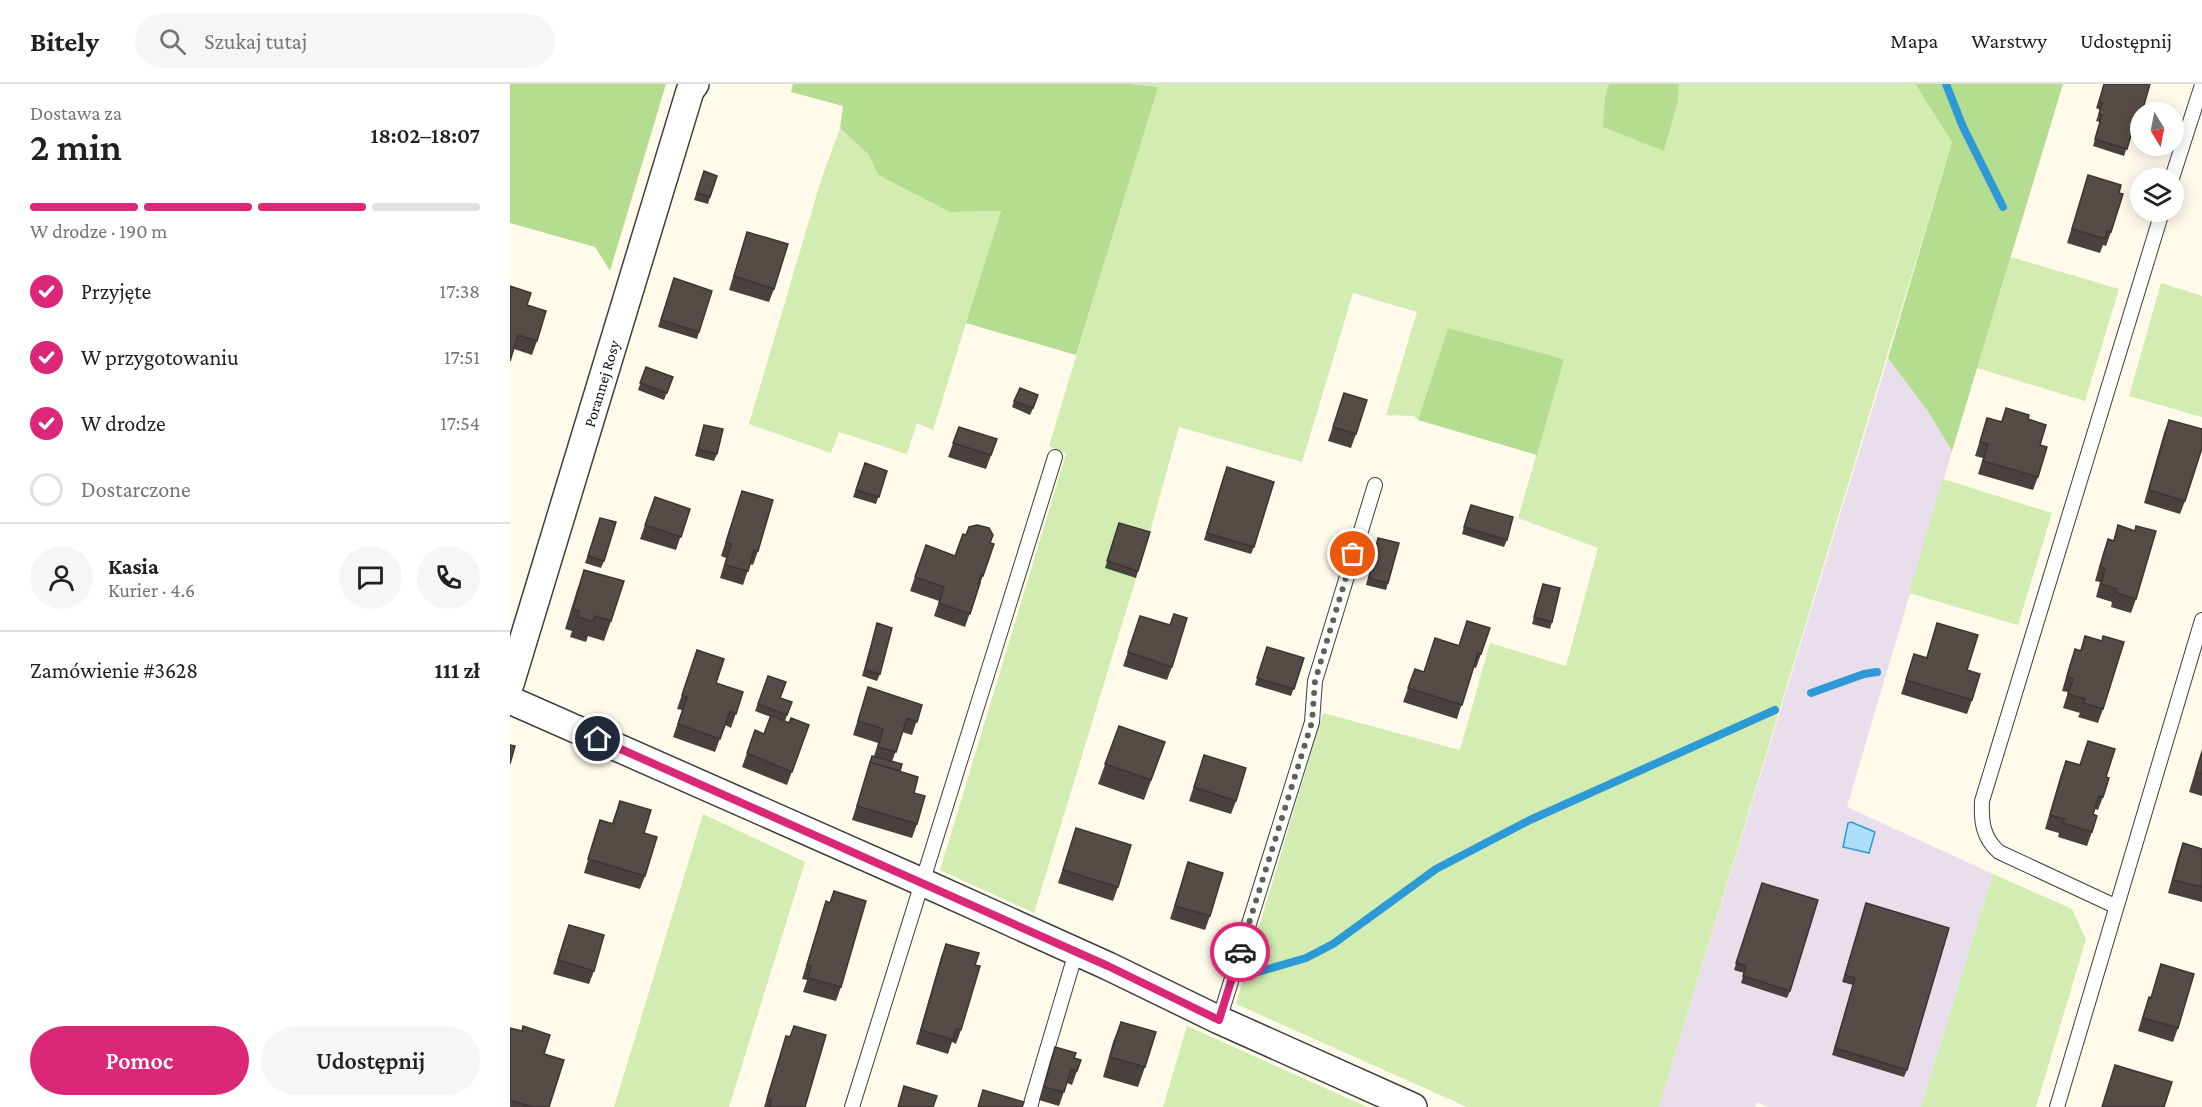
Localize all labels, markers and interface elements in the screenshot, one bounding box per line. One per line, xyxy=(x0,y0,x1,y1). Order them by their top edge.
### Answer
search box xyxy=(135,14,555,68)
icon: search xyxy=(156,25,189,58)
text: Bitely xyxy=(30,26,99,57)
text: Szukaj tutaj xyxy=(204,29,307,54)
text: Mapa xyxy=(1890,29,1938,53)
text: Warstwy xyxy=(1971,29,2047,53)
text: Udostępnij xyxy=(2080,29,2172,53)
text: Dostawa za xyxy=(30,102,122,124)
north arrow xyxy=(2130,102,2184,156)
map controls xyxy=(2130,102,2184,222)
text: 18:02–18:07 xyxy=(371,123,480,148)
text: 2 min xyxy=(30,125,122,168)
button: layers xyxy=(2130,168,2184,222)
text: W drodze · 190 m xyxy=(30,220,167,242)
icon: check xyxy=(30,275,63,308)
text: Przyjęte xyxy=(81,279,151,304)
text: 17:38 xyxy=(440,280,480,302)
street label: Porannej Rosy xyxy=(581,338,624,429)
icon: check xyxy=(30,341,63,374)
text: W przygotowaniu xyxy=(81,345,239,370)
text: 17:51 xyxy=(444,346,480,368)
icon: check xyxy=(30,407,63,440)
text: W drodze xyxy=(81,411,166,436)
text: 17:54 xyxy=(440,412,480,434)
text: Dostarczone xyxy=(81,477,191,502)
pin xyxy=(1327,528,1378,579)
icon: bag xyxy=(1336,537,1369,570)
button: person xyxy=(30,546,93,609)
button: chat xyxy=(339,546,402,609)
button: phone xyxy=(417,546,480,609)
text: Kasia xyxy=(108,554,159,579)
text: Kurier · 4.6 xyxy=(108,579,195,601)
text: Zamówienie #3628 xyxy=(30,658,198,683)
text: 111 zł xyxy=(435,658,480,683)
pin xyxy=(572,713,623,764)
icon: home xyxy=(581,722,614,755)
courier xyxy=(1210,922,1270,982)
icon: car xyxy=(1224,936,1257,969)
button: Pomoc xyxy=(30,1026,249,1095)
button: Udostępnij xyxy=(261,1026,480,1095)

